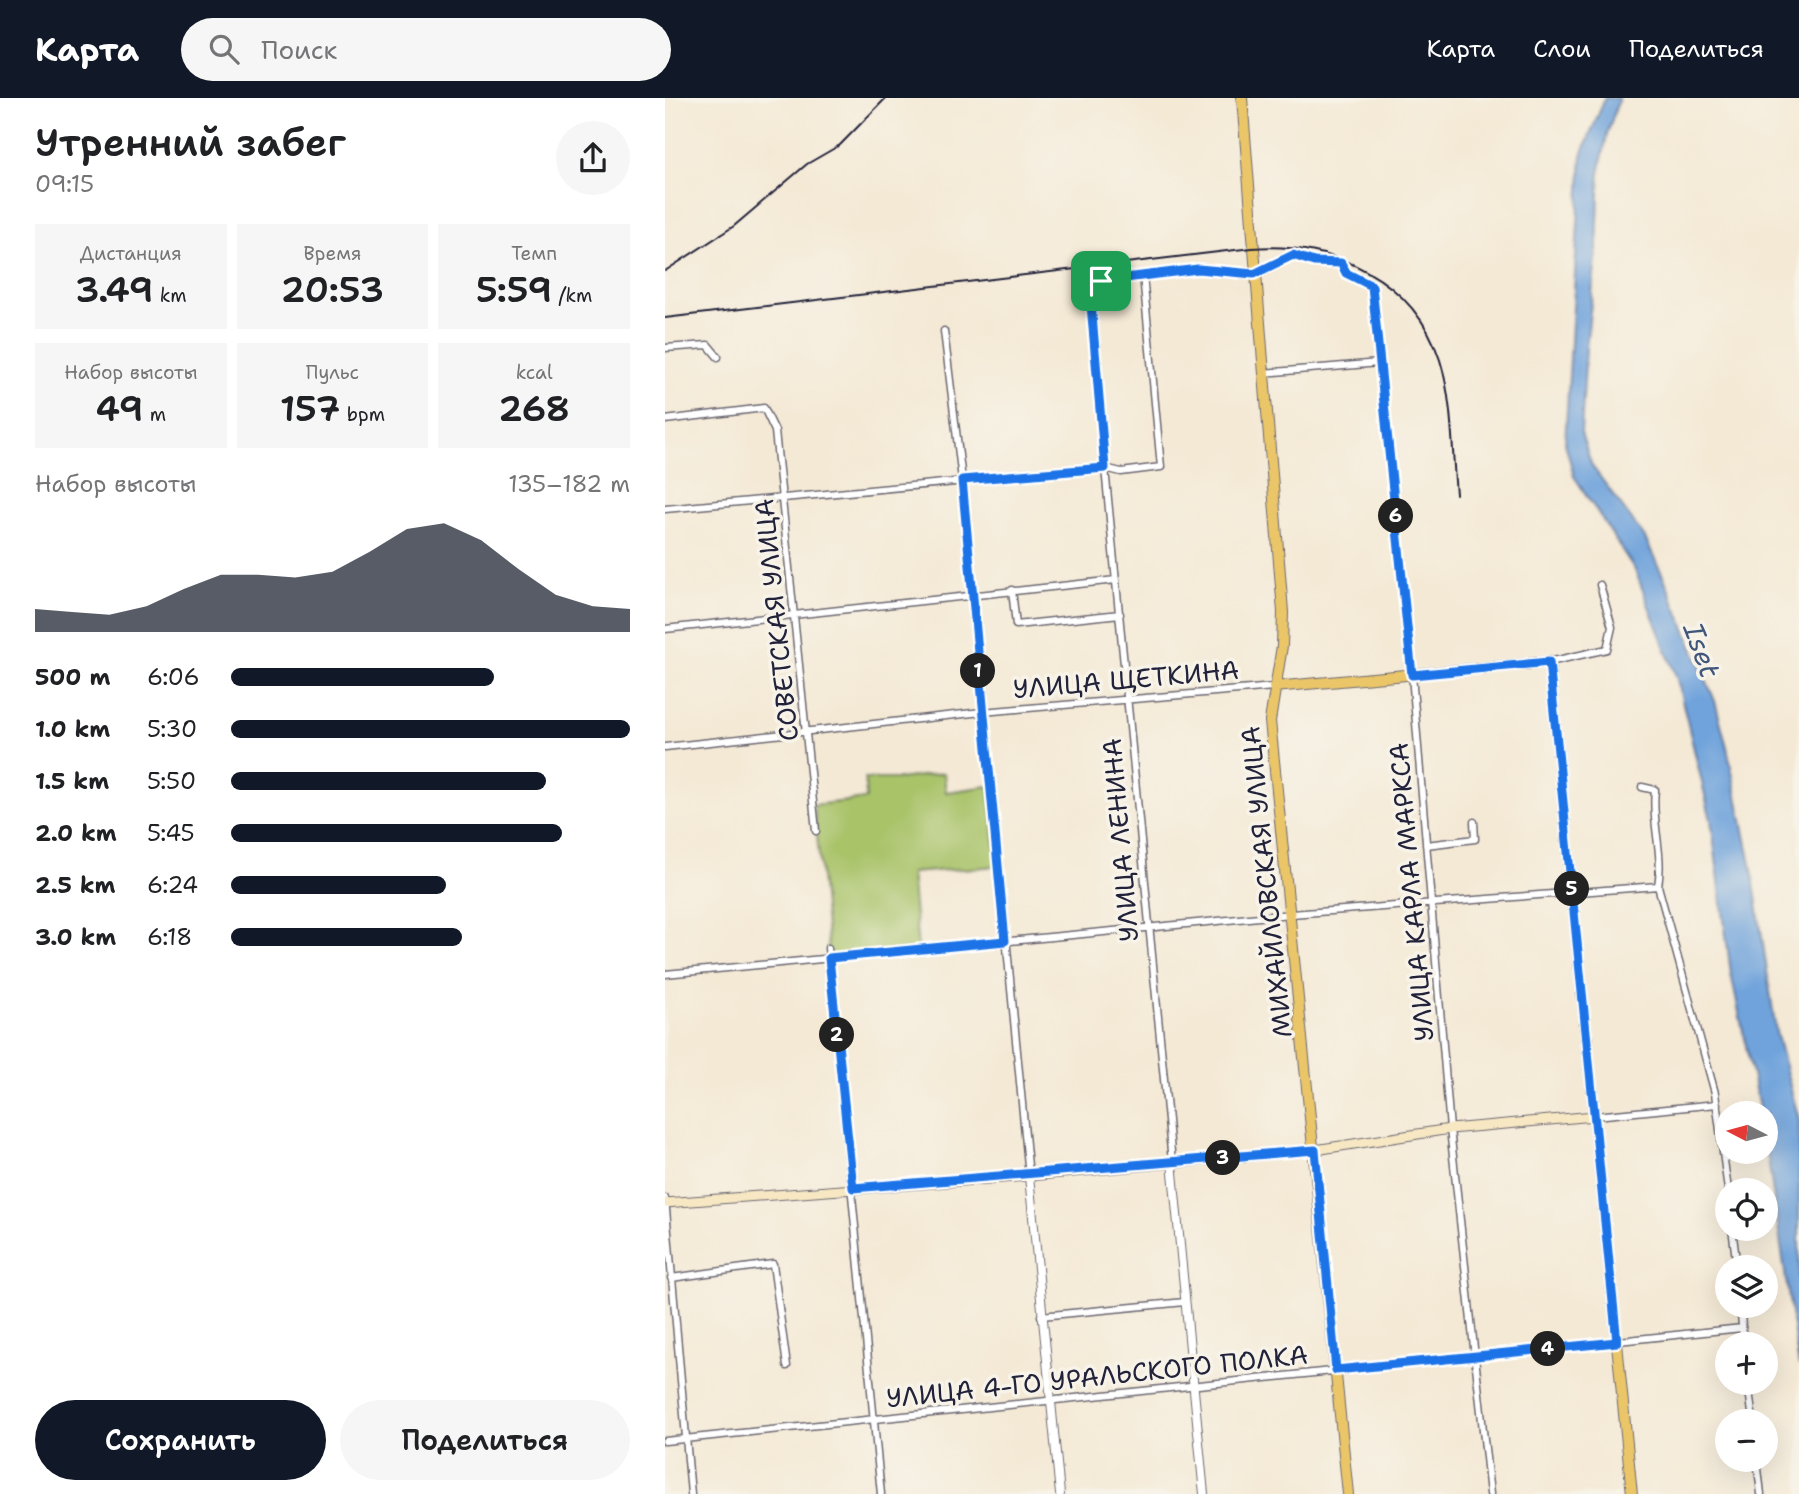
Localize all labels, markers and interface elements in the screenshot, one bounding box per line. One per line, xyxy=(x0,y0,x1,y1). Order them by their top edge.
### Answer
search box xyxy=(181,18,671,81)
text: Карта xyxy=(35,27,139,72)
icon: search xyxy=(205,30,243,68)
text: Поиск xyxy=(261,32,337,67)
text: Карта xyxy=(1427,33,1495,65)
text: Слои xyxy=(1533,33,1591,65)
text: Поделиться xyxy=(1629,33,1764,65)
text: Утренний забег xyxy=(35,117,346,168)
button: share xyxy=(556,121,630,195)
text: 09:15 xyxy=(35,169,94,199)
text: Дистанция xyxy=(80,241,182,266)
text: Время xyxy=(304,241,361,266)
text: Темп xyxy=(511,241,557,266)
pin xyxy=(1071,251,1131,311)
icon: arrive xyxy=(1082,262,1120,300)
text: 3.49 xyxy=(75,266,153,313)
text: 20:53 xyxy=(281,266,384,313)
text: 5:59 xyxy=(476,266,552,313)
text: km xyxy=(153,283,187,308)
text: /km xyxy=(552,283,592,308)
text: Набор высоты xyxy=(64,360,197,385)
text: Пульс xyxy=(306,360,359,385)
text: kcal xyxy=(516,360,553,385)
text: 49 xyxy=(95,385,143,432)
text: 157 xyxy=(280,385,340,432)
text: 268 xyxy=(498,385,570,432)
text: m xyxy=(143,402,166,427)
text: bpm xyxy=(340,402,385,427)
text: Набор высоты xyxy=(35,469,196,499)
text: 135–182 m xyxy=(508,469,630,499)
street label: СОВЕТСКАЯ УЛИЦА xyxy=(746,497,806,743)
pin: 6 xyxy=(1379,498,1413,534)
text: 6 xyxy=(1389,503,1402,528)
water label: Iset xyxy=(1674,616,1730,684)
street label: УЛИЦА ЩЕТКИНА xyxy=(1011,652,1241,706)
pin: 1 xyxy=(961,654,995,688)
text: 1 xyxy=(973,658,982,683)
text: 500 m xyxy=(35,662,110,692)
text: 6:06 xyxy=(147,662,200,692)
text: 1.0 km xyxy=(35,714,110,744)
text: 5:30 xyxy=(147,714,197,744)
street label: МИХАЙЛОВСКАЯ УЛИЦА xyxy=(1232,724,1300,1040)
street label: УЛИЦА ЛЕНИНА xyxy=(1094,737,1146,943)
street label: УЛИЦА КАРЛА МАРКСА xyxy=(1381,741,1441,1043)
text: 1.5 km xyxy=(35,766,109,796)
text: 5:50 xyxy=(147,766,196,796)
text: 2.0 km xyxy=(35,818,117,848)
text: 5:45 xyxy=(147,818,195,848)
text: 2.5 km xyxy=(35,870,116,900)
text: 6:24 xyxy=(147,870,198,900)
pin: 5 xyxy=(1555,872,1590,906)
text: 5 xyxy=(1566,876,1577,901)
text: 3.0 km xyxy=(35,922,116,952)
text: 6:18 xyxy=(147,922,192,952)
pin: 2 xyxy=(819,1018,855,1052)
text: 2 xyxy=(830,1022,843,1047)
north arrow xyxy=(1715,1101,1778,1164)
map controls xyxy=(1715,1101,1778,1472)
pin: 3 xyxy=(1205,1140,1241,1176)
text: 3 xyxy=(1216,1145,1229,1170)
button: locate xyxy=(1715,1178,1778,1241)
button: layers xyxy=(1715,1255,1778,1318)
pin: 4 xyxy=(1531,1332,1565,1366)
button: + xyxy=(1715,1332,1778,1395)
street label: УЛИЦА 4-ГО УРАЛЬСКОГО ПОЛКА xyxy=(884,1336,1310,1416)
text: 4 xyxy=(1541,1336,1554,1361)
button: Сохранить xyxy=(35,1400,326,1480)
button: Поделиться xyxy=(340,1400,630,1480)
button: − xyxy=(1715,1409,1778,1472)

